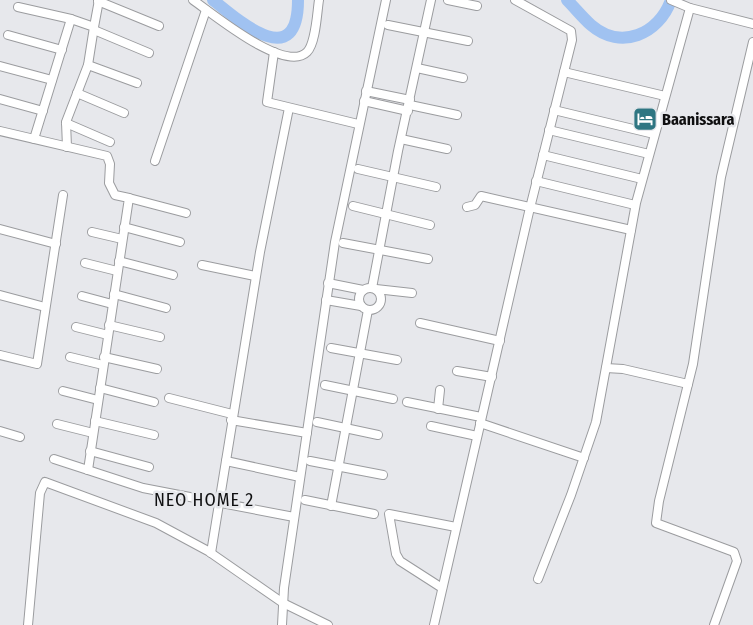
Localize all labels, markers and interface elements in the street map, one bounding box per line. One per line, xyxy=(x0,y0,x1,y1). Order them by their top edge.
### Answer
hotel icon: Baanissara xyxy=(632,106,658,132)
place label: Baanissara xyxy=(662,110,734,129)
district label: NEO HOME 2 xyxy=(154,489,254,511)

